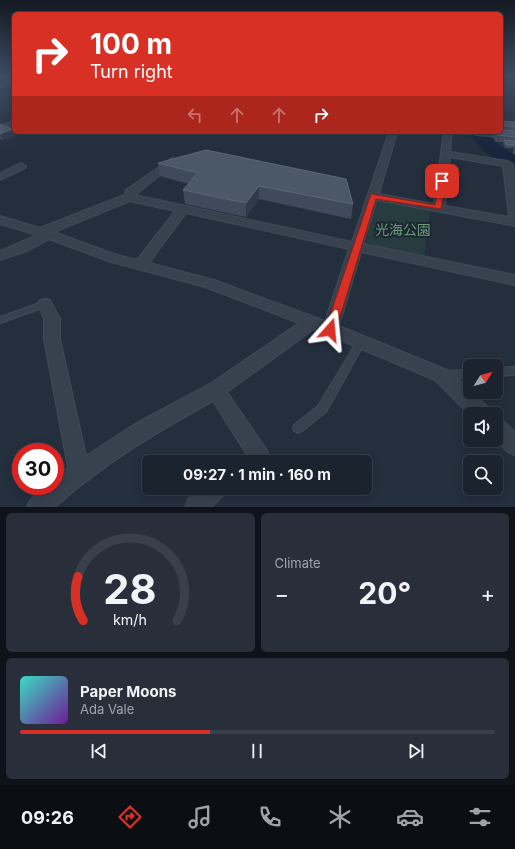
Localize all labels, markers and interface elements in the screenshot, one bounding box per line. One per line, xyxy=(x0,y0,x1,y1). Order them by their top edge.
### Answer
text: 100 m xyxy=(90,27,172,61)
icon: right xyxy=(24,28,76,80)
text: Turn right xyxy=(90,61,173,82)
icon: left xyxy=(184,104,206,126)
icon: ahead xyxy=(226,104,248,126)
icon: ahead xyxy=(268,104,290,126)
icon: right xyxy=(310,104,332,126)
pin xyxy=(425,164,459,198)
icon: arrive xyxy=(431,170,453,192)
park label: 光海公園 xyxy=(375,221,431,238)
position arrow xyxy=(309,309,351,351)
north arrow xyxy=(463,359,503,399)
map controls xyxy=(463,359,503,495)
button: sound xyxy=(463,407,503,447)
speed limit sign: 30 xyxy=(12,443,64,495)
button: search xyxy=(463,455,503,495)
text: 09:27 · 1 min · 160 m xyxy=(183,465,331,484)
text: Climate xyxy=(275,555,321,571)
text: 28 xyxy=(104,563,157,613)
text: 20° xyxy=(358,575,411,611)
text: − xyxy=(275,581,289,607)
text: + xyxy=(480,581,495,607)
text: km/h xyxy=(113,610,147,627)
text: Paper Moons xyxy=(80,682,176,701)
text: Ada Vale xyxy=(80,701,134,717)
icon: previous xyxy=(88,740,110,762)
icon: pause xyxy=(246,740,268,762)
icon: next xyxy=(405,740,427,762)
icon: directions xyxy=(116,803,144,831)
icon: music xyxy=(186,803,214,831)
icon: phone xyxy=(256,803,284,831)
icon: climate xyxy=(326,803,354,831)
icon: car xyxy=(396,803,424,831)
icon: filters xyxy=(466,803,494,831)
text: 09:26 xyxy=(21,807,74,828)

